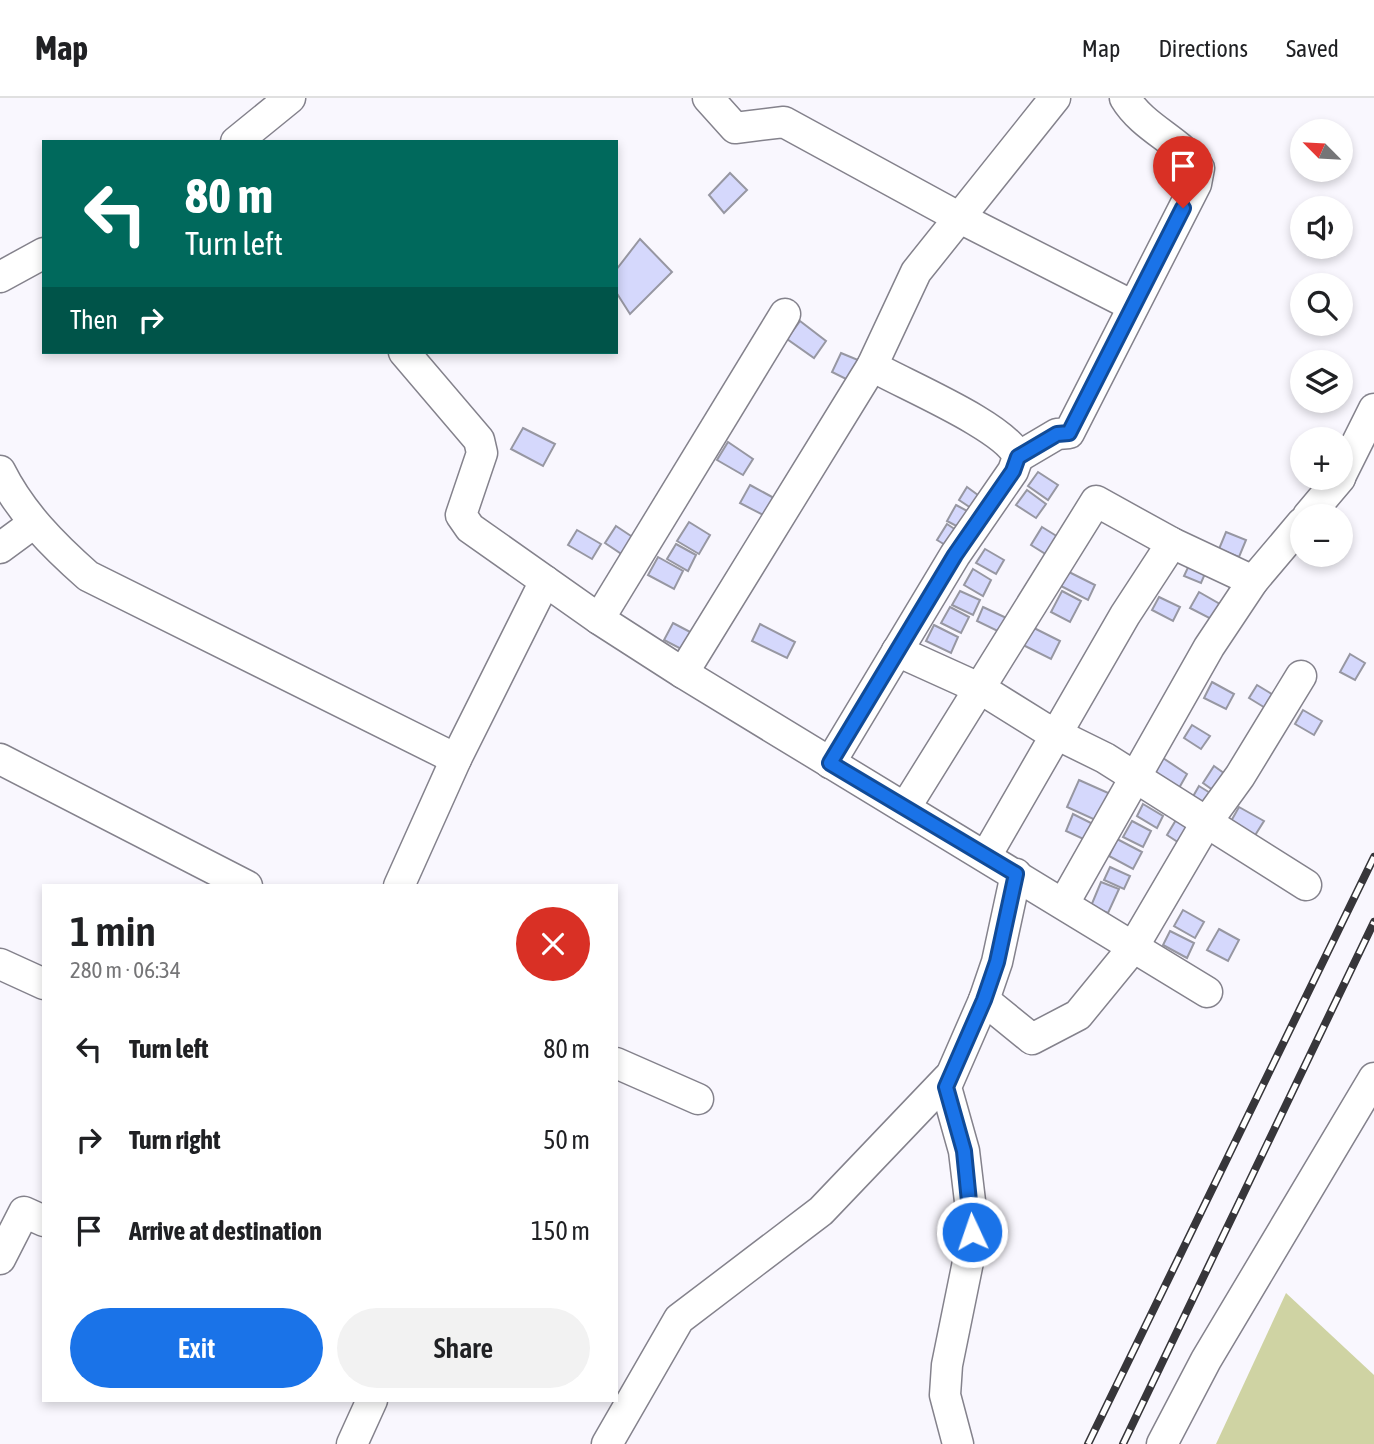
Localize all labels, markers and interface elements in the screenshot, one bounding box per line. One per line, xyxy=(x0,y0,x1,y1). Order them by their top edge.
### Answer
text: Map xyxy=(35,29,88,67)
text: Map xyxy=(1082,35,1120,62)
text: Directions xyxy=(1158,35,1248,62)
text: Saved xyxy=(1286,35,1339,62)
north arrow xyxy=(1290,119,1353,182)
map controls xyxy=(1290,119,1353,567)
pin xyxy=(1153,136,1213,208)
icon: arrive xyxy=(1164,147,1202,185)
text: 80 m xyxy=(185,167,273,223)
icon: left xyxy=(70,168,161,259)
button: sound xyxy=(1290,196,1353,259)
text: Turn left xyxy=(185,225,283,262)
button: search xyxy=(1290,273,1353,336)
icon: right xyxy=(132,301,170,339)
text: Then xyxy=(70,305,118,335)
button: layers xyxy=(1290,350,1353,413)
button: + xyxy=(1290,427,1353,490)
button: − xyxy=(1290,504,1353,567)
text: 1 min xyxy=(70,907,156,955)
button: close xyxy=(516,907,590,981)
text: 280 m · 06:34 xyxy=(70,957,181,983)
icon: left xyxy=(70,1030,108,1068)
text: Turn left xyxy=(129,1034,209,1064)
text: 80 m xyxy=(543,1034,590,1064)
icon: right xyxy=(70,1121,108,1159)
text: Turn right xyxy=(129,1125,220,1155)
text: 50 m xyxy=(543,1125,590,1155)
position arrow xyxy=(935,1195,1009,1269)
icon: arrive xyxy=(70,1212,108,1250)
text: Arrive at destination xyxy=(129,1216,322,1246)
text: 150 m xyxy=(531,1216,590,1246)
button: Exit xyxy=(70,1308,323,1388)
button: Share xyxy=(337,1308,590,1388)

